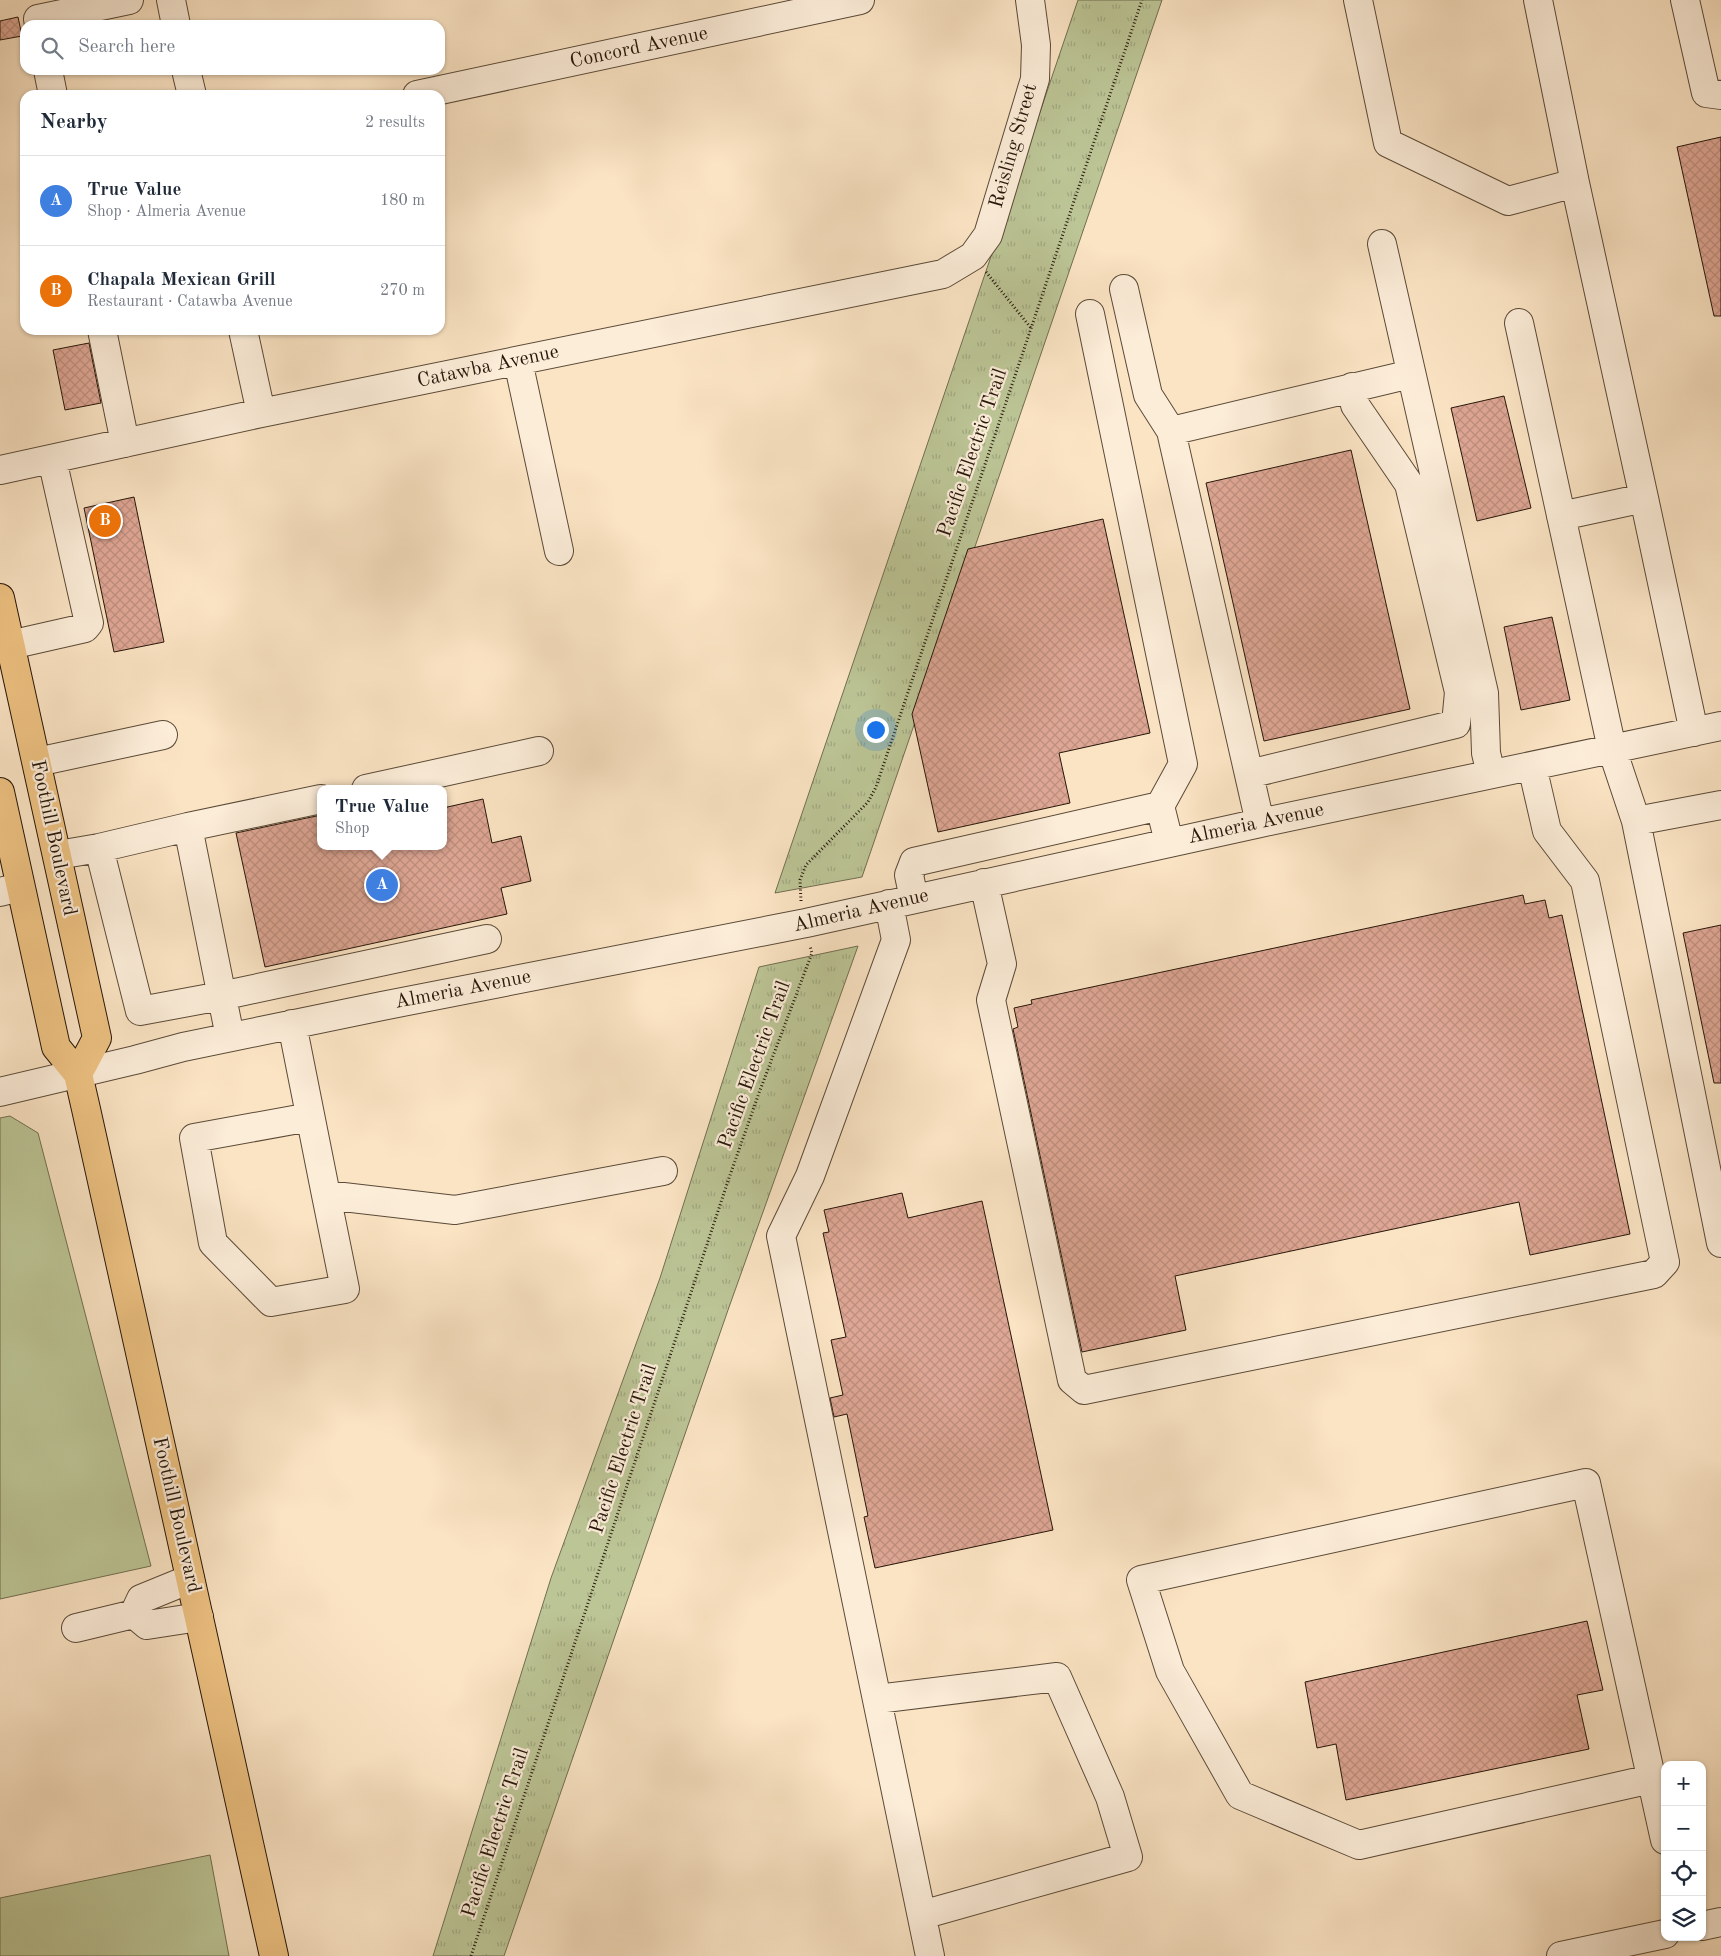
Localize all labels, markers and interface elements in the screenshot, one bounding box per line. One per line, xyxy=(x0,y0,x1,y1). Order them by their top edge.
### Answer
search box xyxy=(20,20,445,75)
street label: Concord Avenue xyxy=(568,24,710,72)
icon: search xyxy=(38,34,66,62)
text: Search here xyxy=(78,38,175,57)
street label: Reisling Street xyxy=(987,81,1041,211)
text: Nearby xyxy=(40,112,108,133)
text: 2 results xyxy=(365,115,425,131)
text: True Value xyxy=(87,181,181,200)
text: A xyxy=(50,193,62,209)
text: 180 m xyxy=(380,193,425,209)
text: Shop · Almeria Avenue xyxy=(87,204,246,220)
text: Chapala Mexican Grill xyxy=(87,271,276,290)
text: B xyxy=(50,283,62,299)
text: 270 m xyxy=(380,283,425,299)
text: Restaurant · Catawba Avenue xyxy=(87,294,293,310)
street label: Catawba Avenue xyxy=(415,342,561,392)
street label: Pacific Electric Trail xyxy=(935,366,1011,540)
pin: B xyxy=(89,502,121,540)
your location xyxy=(863,717,889,743)
street label: Foothill Boulevard xyxy=(27,758,79,918)
popup xyxy=(317,785,447,850)
text: True Value xyxy=(335,798,429,817)
street label: Almeria Avenue xyxy=(1186,800,1326,848)
text: Shop xyxy=(335,821,370,837)
pin: A xyxy=(366,866,398,904)
street label: Almeria Avenue xyxy=(791,886,931,936)
street label: Almeria Avenue xyxy=(393,967,533,1013)
street label: Pacific Electric Trail xyxy=(715,978,795,1152)
street label: Pacific Electric Trail xyxy=(587,1362,661,1536)
street label: Foothill Boulevard xyxy=(148,1435,204,1595)
street label: Pacific Electric Trail xyxy=(459,1746,533,1920)
map controls xyxy=(1661,1761,1706,1941)
button: + xyxy=(1661,1761,1706,1806)
button: − xyxy=(1661,1806,1706,1851)
button: locate xyxy=(1661,1851,1706,1896)
button: layers xyxy=(1661,1896,1706,1941)

